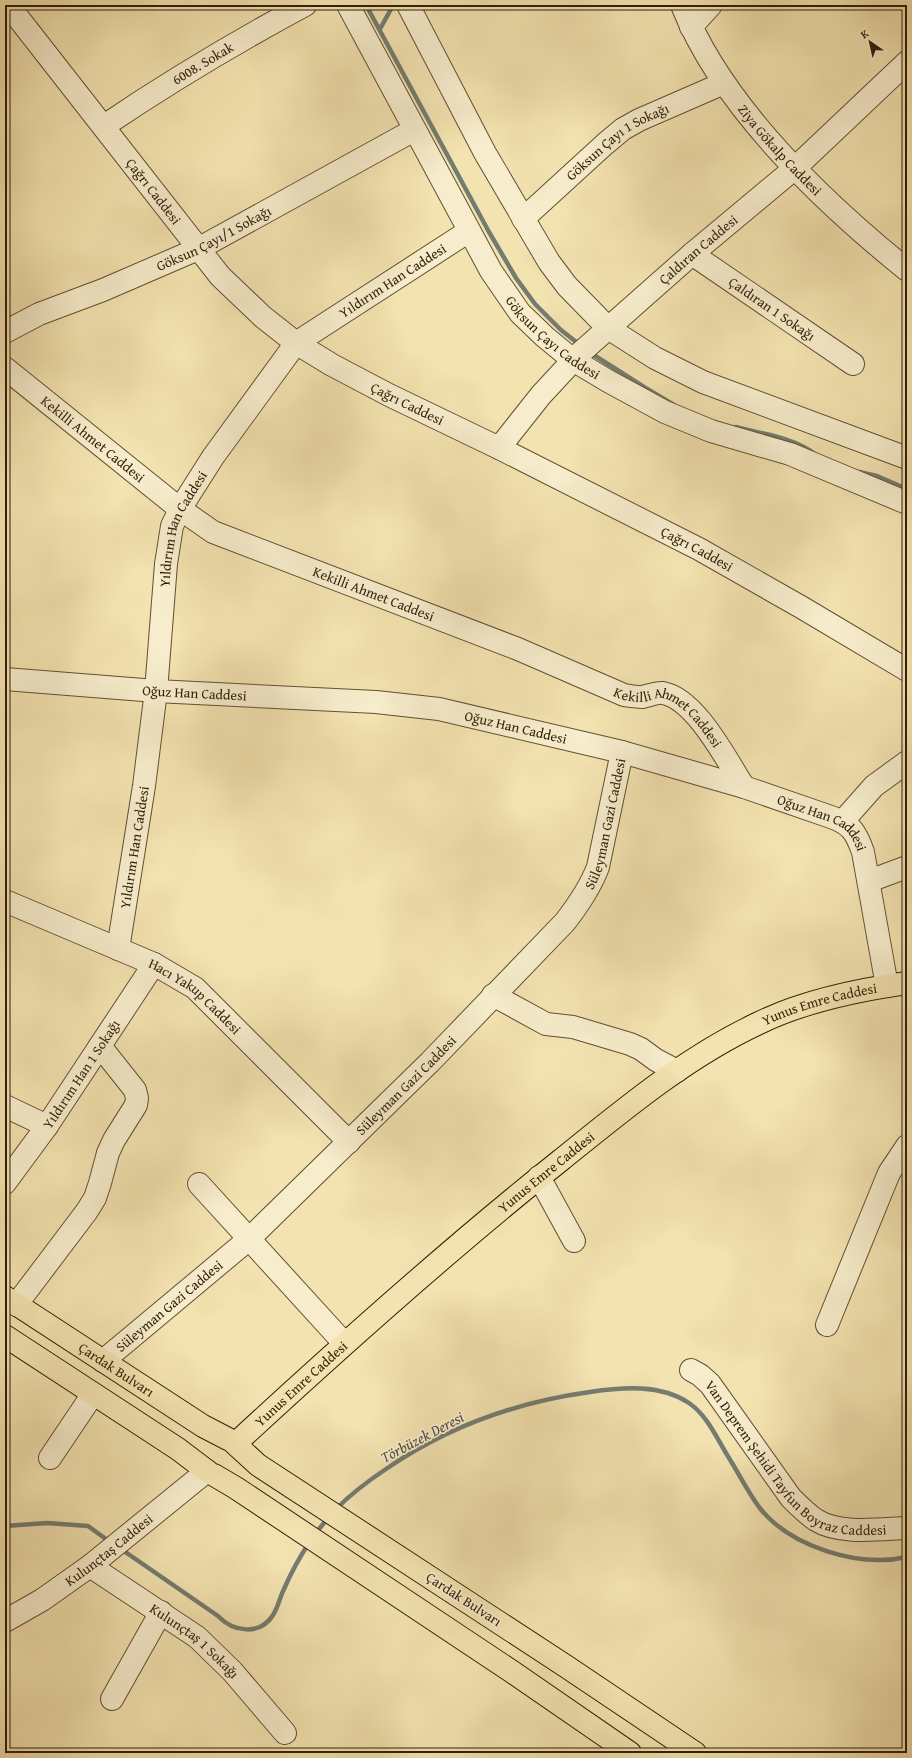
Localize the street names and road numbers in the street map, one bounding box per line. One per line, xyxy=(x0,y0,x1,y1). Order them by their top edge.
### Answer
street label: 6008. Sokak xyxy=(168,37,238,89)
street label: Göksun Çayı 1 Sokağı xyxy=(561,98,672,185)
street label: Ziya Gökalp Caddesi xyxy=(733,100,826,200)
street label: Çağrı Caddesi xyxy=(121,154,186,229)
street label: Göksun Çayı/1 Sokağı xyxy=(153,201,275,276)
street label: Çaldıran Caddesi xyxy=(654,210,742,289)
street label: Yıldırım Han Caddesi xyxy=(335,238,450,323)
street label: Çaldıran 1 Sokağı xyxy=(725,272,820,346)
street label: Göksun Çayı Caddesi xyxy=(501,292,604,384)
street label: Çağrı Caddesi xyxy=(367,377,447,430)
street label: Kekilli Ahmet Caddesi xyxy=(37,391,149,487)
street label: Yıldırım Han Caddesi xyxy=(154,467,212,588)
street label: Çağrı Caddesi xyxy=(657,521,737,576)
street label: Kekilli Ahmet Caddesi xyxy=(310,561,437,626)
street label: Oğuz Han Caddesi xyxy=(142,680,247,706)
street label: Kekilli Ahmet Caddesi xyxy=(610,682,727,751)
street label: Oğuz Han Caddesi xyxy=(463,705,569,749)
street label: Süleyman Gazi Caddesi xyxy=(579,756,630,893)
street label: Yıldırım Han Caddesi xyxy=(115,784,154,910)
street label: Oğuz Han Caddesi xyxy=(775,789,872,854)
street label: Hacı Yakup Caddesi xyxy=(146,953,246,1039)
street label: Yunus Emre Caddesi xyxy=(758,978,879,1030)
street label: Yıldırım Han 1 Sokağı xyxy=(38,1015,125,1133)
street label: Süleyman Gazi Caddesi xyxy=(351,1031,461,1139)
street label: Yunus Emre Caddesi xyxy=(494,1127,599,1217)
street label: Süleyman Gazi Caddesi xyxy=(111,1255,227,1357)
street label: Yunus Emre Caddesi xyxy=(250,1336,352,1431)
street label: Çardak Bulvarı xyxy=(75,1338,158,1402)
street label: Van Deprem Şehidi Tayfun Boyraz Caddesi xyxy=(700,1376,887,1540)
street label: Kulunçtaş Caddesi xyxy=(61,1509,157,1591)
street label: Çardak Bulvarı xyxy=(422,1567,506,1631)
street label: Kulunçtaş 1 Sokağı xyxy=(146,1599,244,1683)

